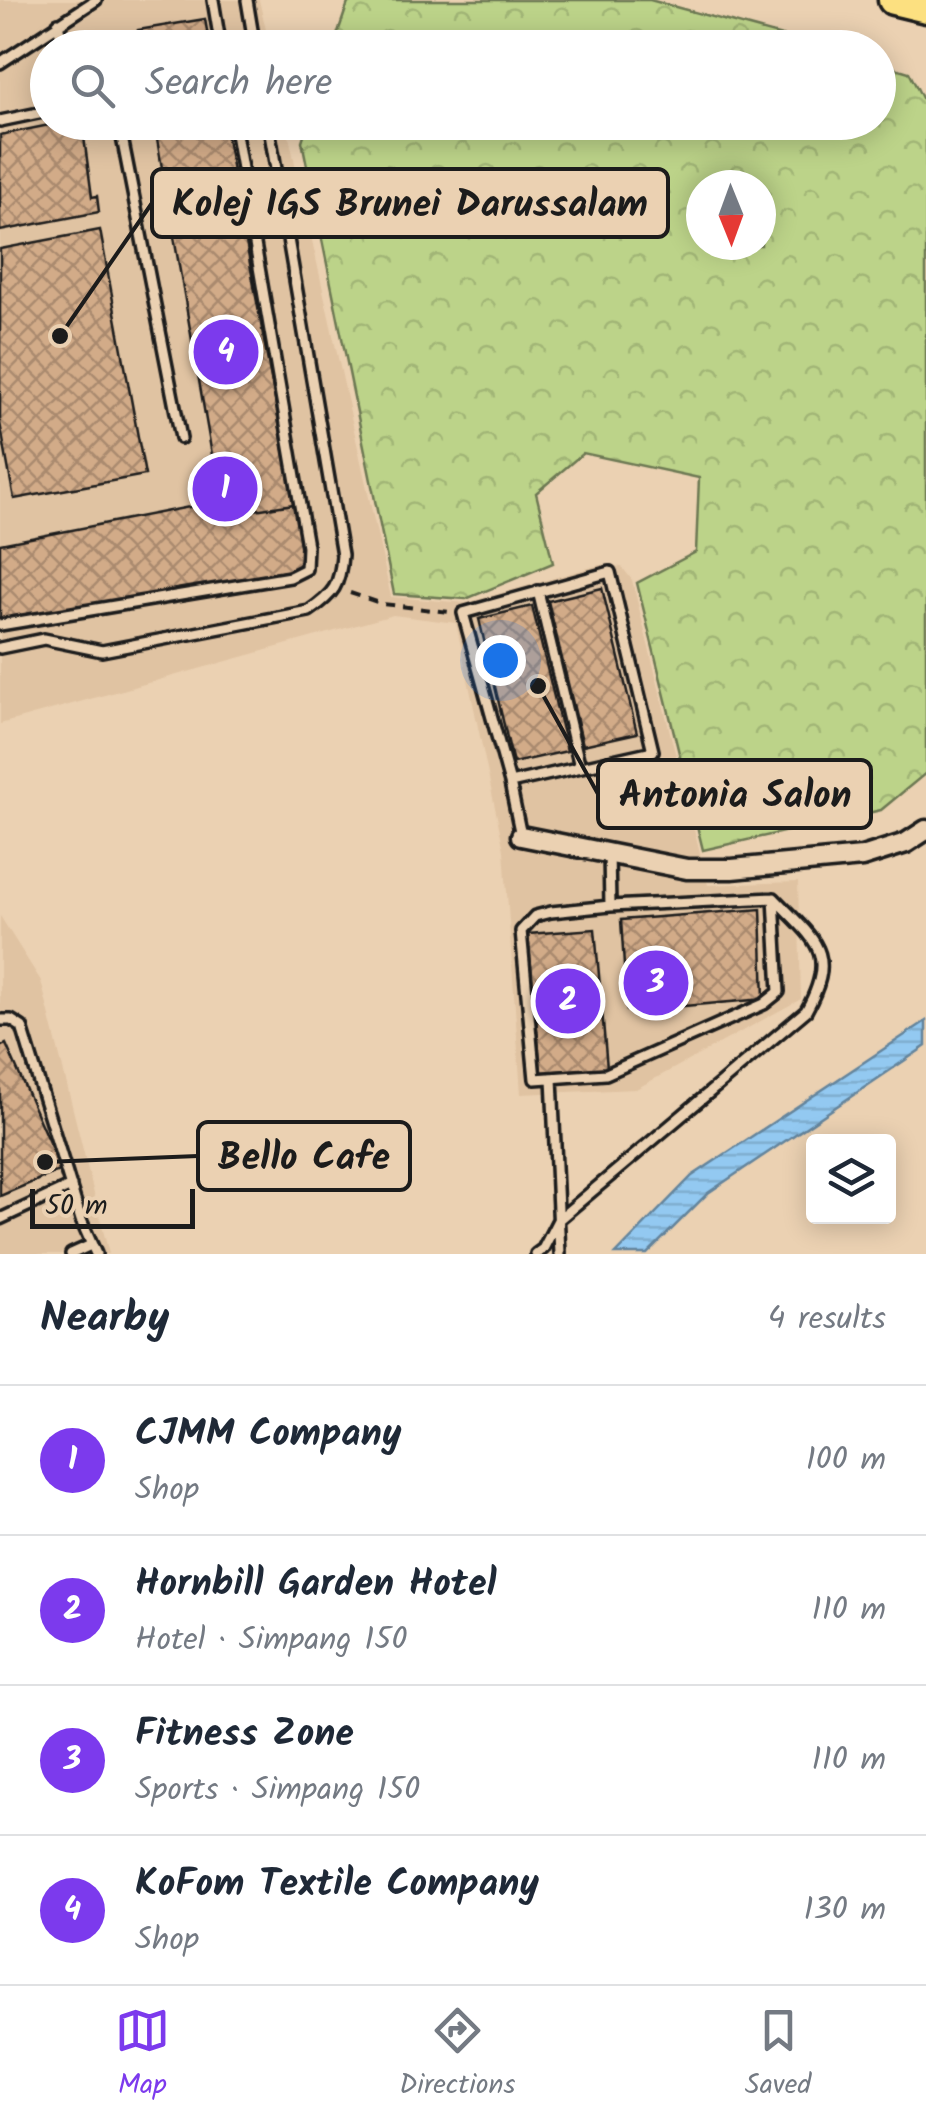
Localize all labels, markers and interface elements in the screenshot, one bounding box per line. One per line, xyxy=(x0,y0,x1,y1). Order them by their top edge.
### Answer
search box xyxy=(30,30,896,140)
text: Search here xyxy=(145,55,332,115)
icon: search xyxy=(65,58,120,113)
callout: Kolej IGS Brunei Darussalam xyxy=(152,169,668,237)
north arrow xyxy=(686,170,776,260)
text: Kolej IGS Brunei Darussalam xyxy=(172,176,648,236)
pin: 4 xyxy=(194,314,258,390)
pin: 1 xyxy=(192,452,258,526)
your location xyxy=(475,635,526,686)
callout: Antonia Salon xyxy=(598,760,871,828)
text: Antonia Salon xyxy=(618,767,852,827)
pin: 3 xyxy=(624,946,688,1020)
pin: 2 xyxy=(536,964,600,1038)
callout: Bello Cafe xyxy=(198,1122,410,1190)
text: Bello Cafe xyxy=(218,1129,390,1189)
map controls xyxy=(806,1134,896,1224)
button: layers xyxy=(806,1134,896,1224)
scale bar xyxy=(30,1184,195,1228)
text: 50 m xyxy=(45,1184,108,1229)
text: Nearby xyxy=(40,1286,169,1353)
text: 4 results xyxy=(768,1294,886,1345)
text: CJMM Company xyxy=(135,1405,402,1465)
text: 1 xyxy=(68,1435,77,1486)
text: 100 m xyxy=(806,1435,886,1486)
text: Shop xyxy=(135,1465,199,1516)
text: Hornbill Garden Hotel xyxy=(135,1555,497,1615)
text: 2 xyxy=(63,1585,82,1636)
text: 110 m xyxy=(812,1585,886,1636)
text: Hotel · Simpang 150 xyxy=(135,1615,408,1666)
text: Fitness Zone xyxy=(135,1705,354,1765)
text: 3 xyxy=(64,1735,81,1786)
text: 110 m xyxy=(812,1735,886,1786)
text: Sports · Simpang 150 xyxy=(135,1765,420,1816)
text: KoFom Textile Company xyxy=(135,1855,539,1915)
text: 4 xyxy=(64,1885,81,1936)
text: 130 m xyxy=(803,1885,886,1936)
text: Shop xyxy=(135,1915,199,1966)
tab: Map xyxy=(115,2003,170,2108)
tab: Directions xyxy=(399,2003,515,2108)
tab: Saved xyxy=(745,2003,811,2108)

